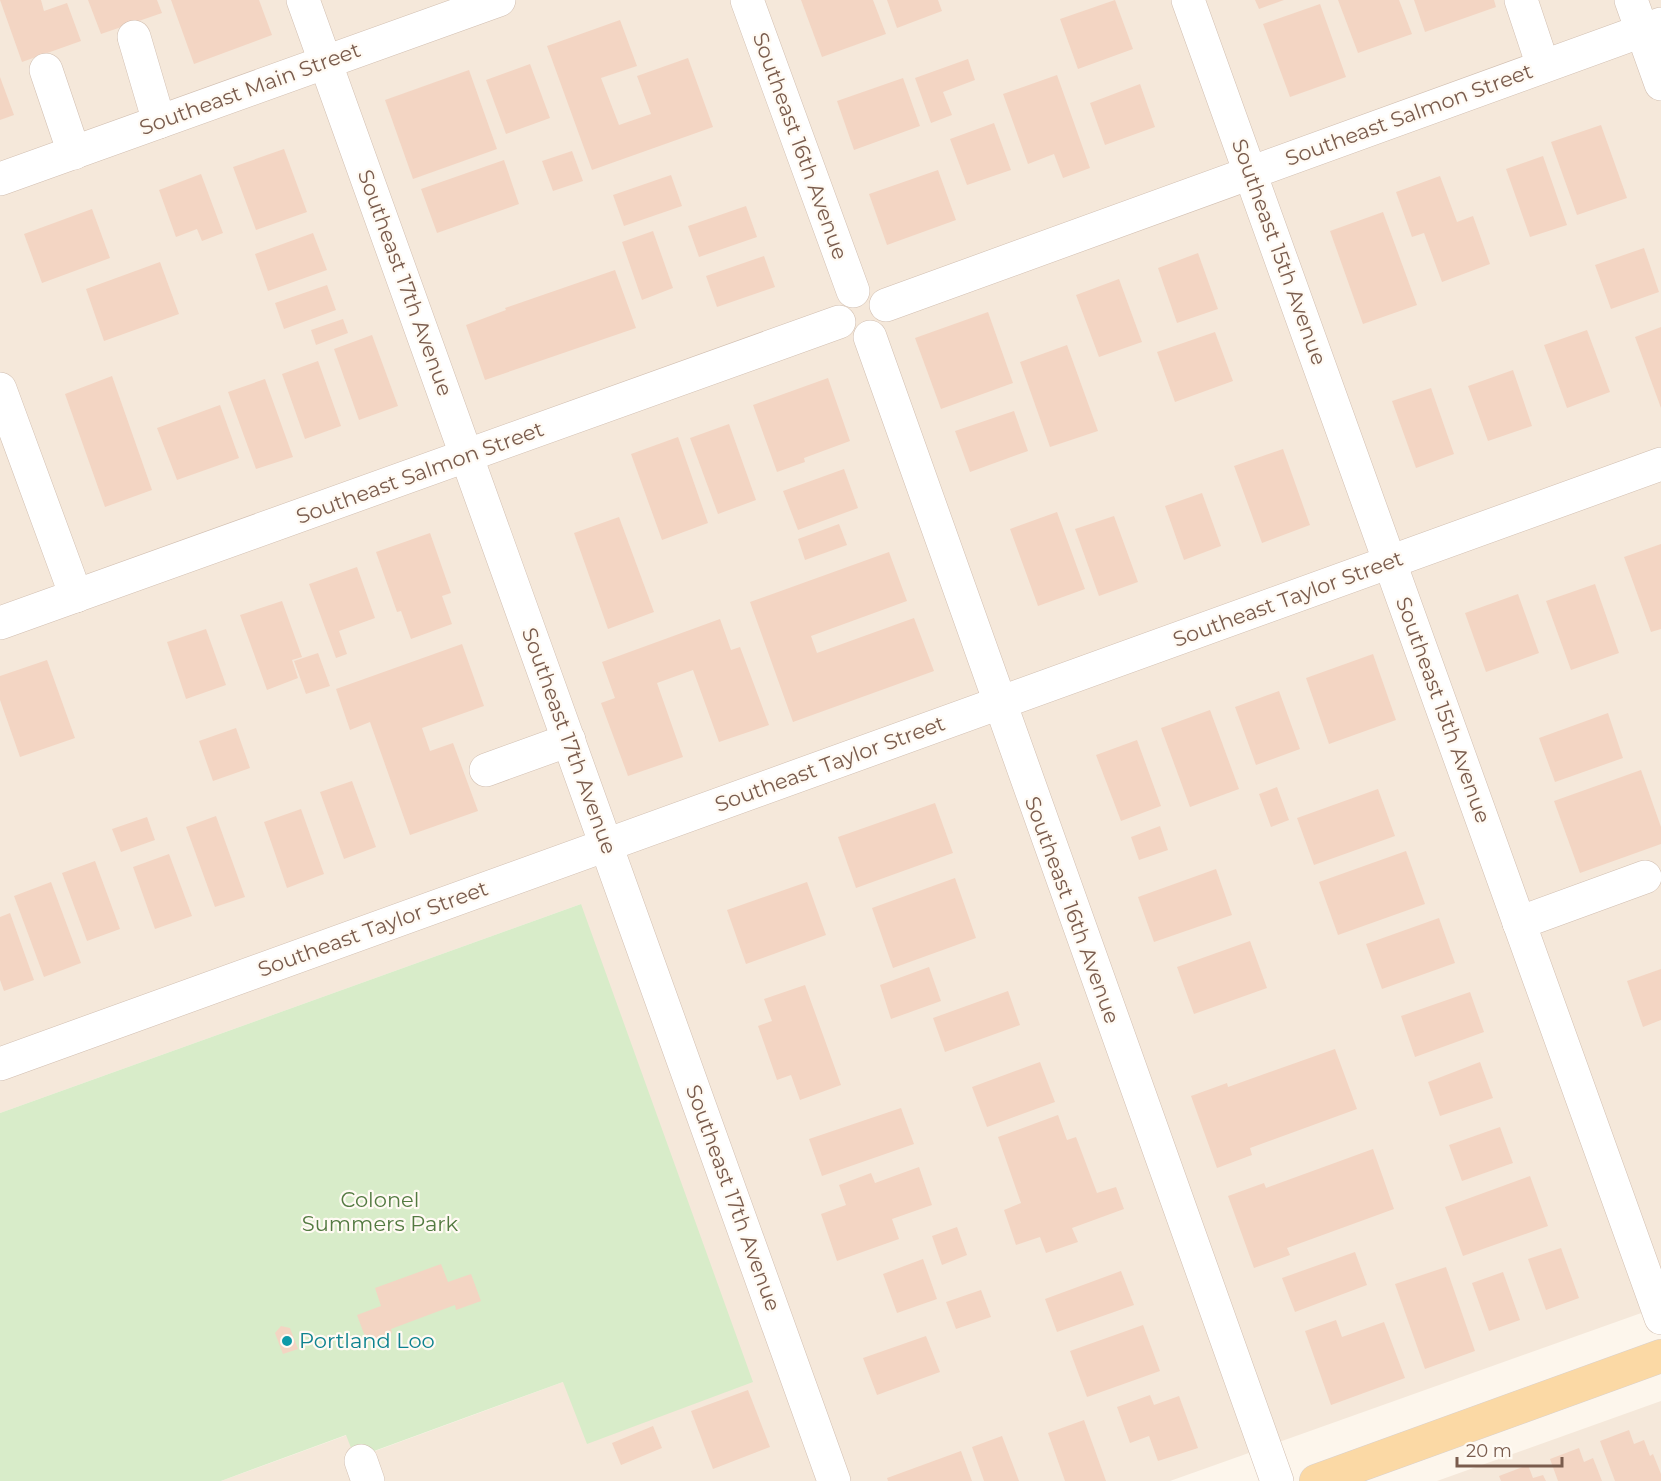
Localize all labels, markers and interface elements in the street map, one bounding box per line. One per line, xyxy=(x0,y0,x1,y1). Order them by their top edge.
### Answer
street label: Southeast 16th Avenue xyxy=(748,29,853,263)
street label: Southeast Main Street xyxy=(136,37,364,140)
street label: Southeast Salmon Street xyxy=(1282,58,1536,171)
street label: Southeast 15th Avenue xyxy=(1227,135,1332,368)
street label: Southeast 17th Avenue xyxy=(353,166,458,399)
street label: Southeast Salmon Street xyxy=(293,416,547,529)
street label: Southeast Taylor Street xyxy=(1169,545,1406,652)
street label: Southeast 15th Avenue xyxy=(1391,593,1496,826)
street label: Southeast 17th Avenue xyxy=(517,624,622,857)
street label: Southeast Taylor Street xyxy=(711,710,948,817)
street label: Southeast 16th Avenue xyxy=(1020,793,1125,1027)
street label: Southeast Taylor Street xyxy=(254,875,491,982)
street label: Southeast 17th Avenue xyxy=(681,1081,786,1314)
park label: Colonel Summers Park xyxy=(302,1187,459,1236)
place label: Portland Loo xyxy=(299,1328,435,1353)
marker: Portland Loo xyxy=(280,1334,294,1348)
scale bar xyxy=(1457,1430,1562,1468)
text: 20 m xyxy=(1466,1440,1512,1462)

